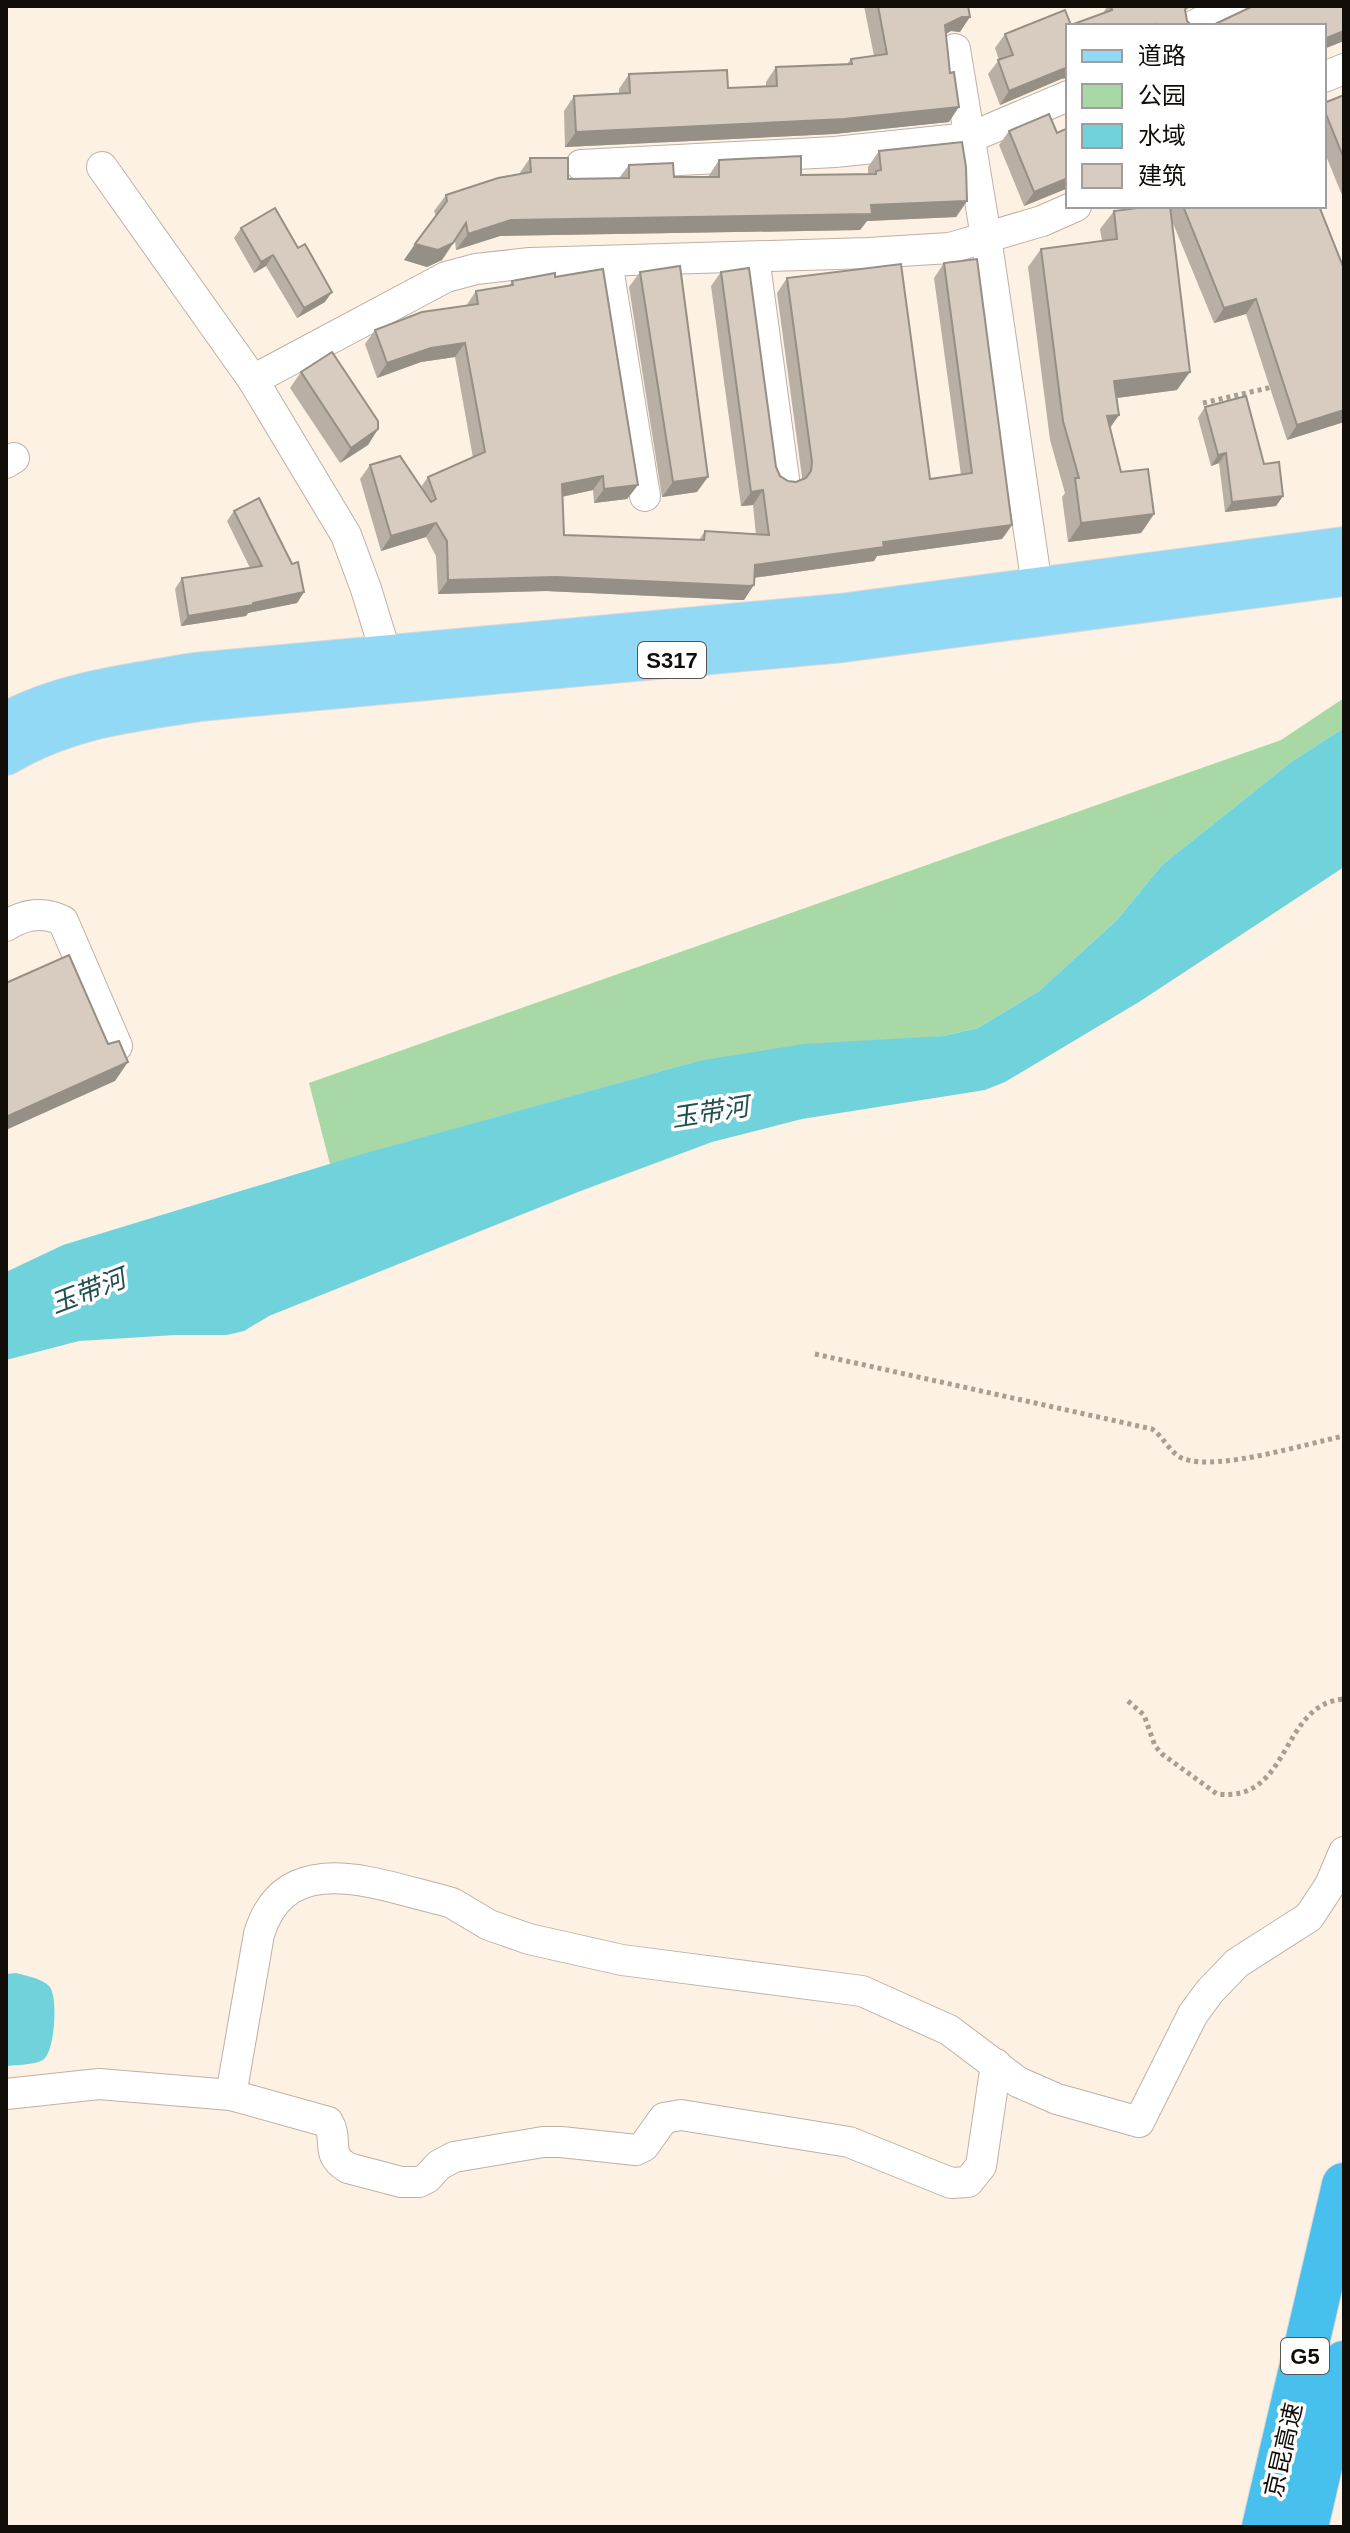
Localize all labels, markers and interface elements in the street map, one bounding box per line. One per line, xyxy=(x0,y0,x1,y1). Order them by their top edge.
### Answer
legend xyxy=(1066,24,1326,208)
text: 道路 xyxy=(1138,42,1186,69)
text: 公园 xyxy=(1138,82,1186,109)
text: 水域 xyxy=(1138,122,1186,149)
text: 建筑 xyxy=(1138,162,1186,189)
road number: S317 xyxy=(638,642,706,678)
water label: 玉带河 xyxy=(669,1090,756,1133)
water label: 玉带河 xyxy=(46,1261,134,1319)
road number: G5 xyxy=(1281,2338,1329,2374)
street label: 京昆高速 xyxy=(1259,2400,1307,2500)

